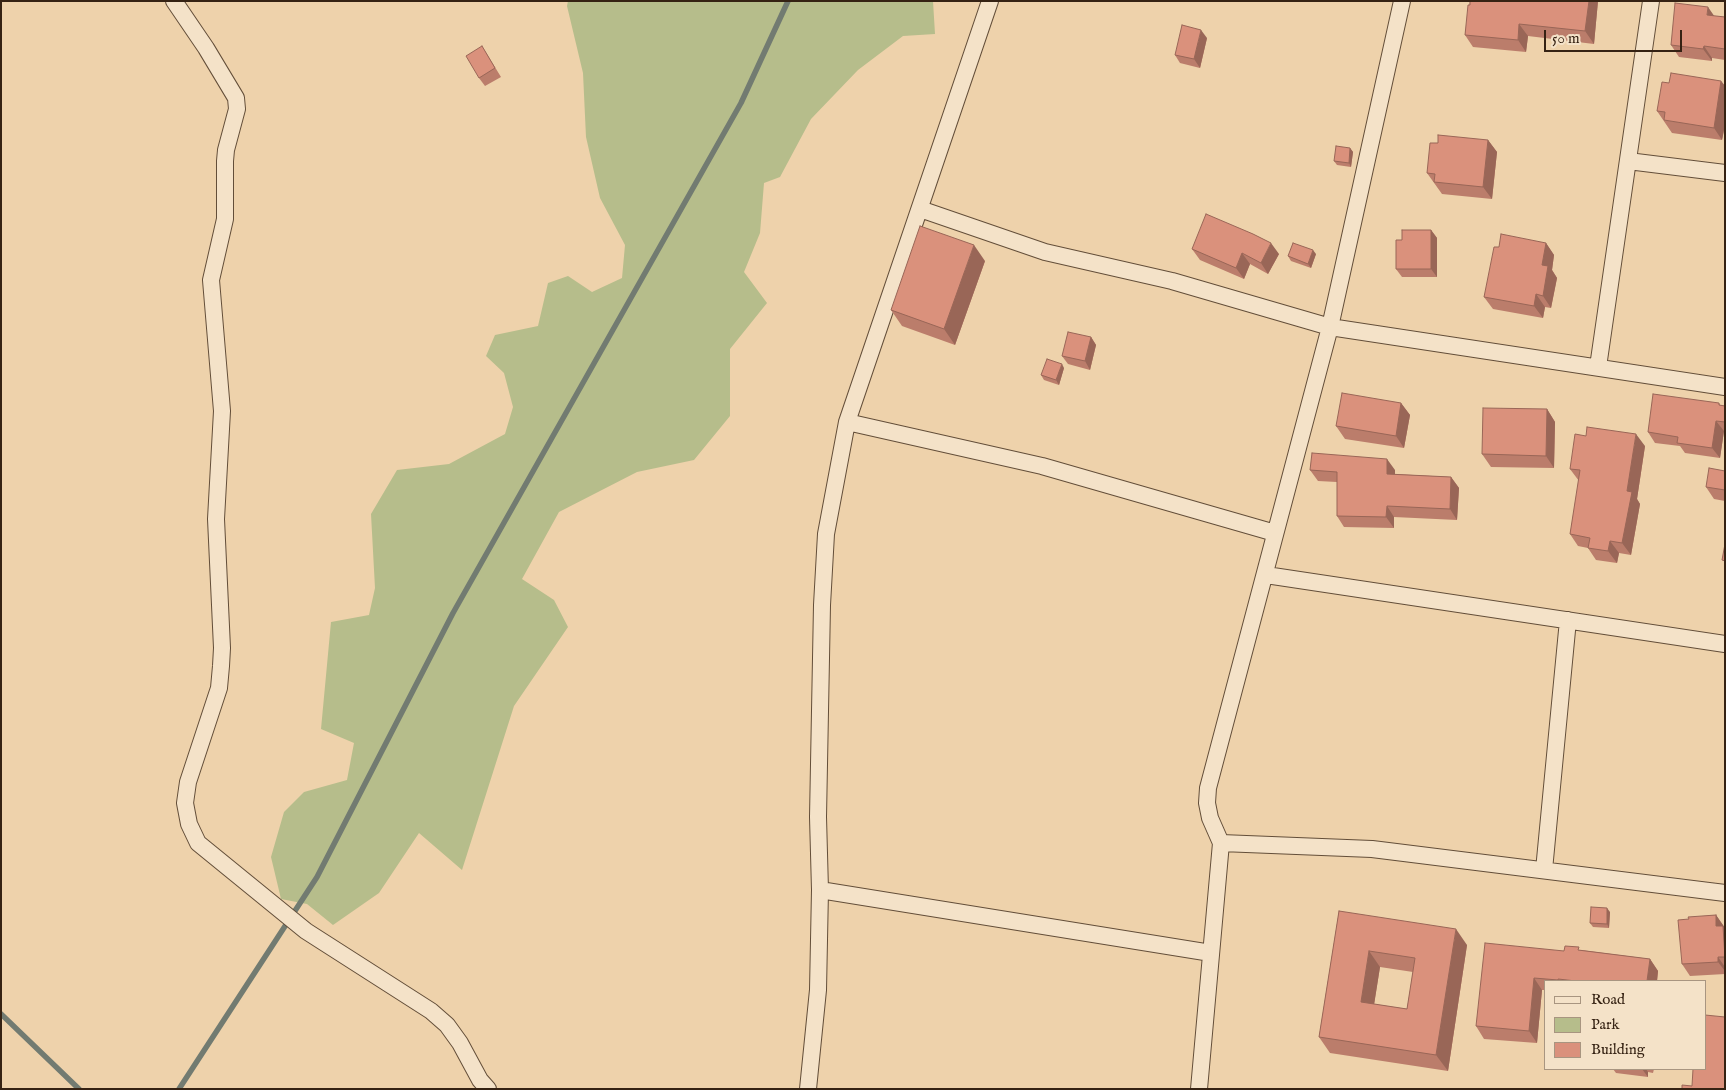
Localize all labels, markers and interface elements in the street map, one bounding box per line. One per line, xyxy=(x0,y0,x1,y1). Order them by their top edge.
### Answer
scale bar xyxy=(1546,20,1684,52)
text: 50 m xyxy=(1552,29,1580,48)
legend xyxy=(1544,980,1706,1070)
text: Road xyxy=(1591,990,1625,1009)
text: Park xyxy=(1591,1015,1620,1034)
text: Building xyxy=(1591,1040,1645,1059)

